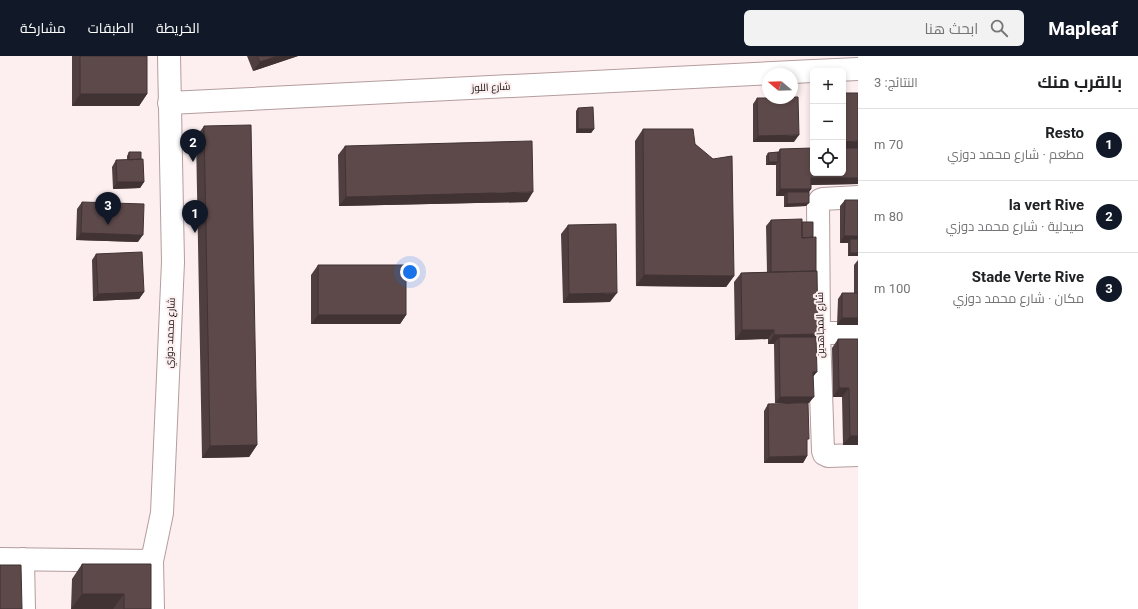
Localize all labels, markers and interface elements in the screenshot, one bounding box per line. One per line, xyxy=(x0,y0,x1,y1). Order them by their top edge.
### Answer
search box xyxy=(744,10,1024,46)
icon: search xyxy=(988,17,1010,39)
text: Mapleaf xyxy=(1048,17,1118,40)
text: مشاركة xyxy=(20,20,66,36)
text: الطبقات xyxy=(88,20,134,36)
text: الخريطة xyxy=(156,20,200,36)
text: ابحث هنا xyxy=(924,20,978,38)
north arrow xyxy=(762,68,798,104)
map controls xyxy=(810,68,846,176)
button: + xyxy=(810,68,846,104)
text: بالقرب منك xyxy=(1038,72,1122,92)
text: النتائج: 3 xyxy=(874,75,918,90)
street label: شارع اللوز xyxy=(470,80,511,95)
button: − xyxy=(810,104,846,140)
text: Resto xyxy=(1045,124,1084,142)
pin: 2 xyxy=(180,129,206,162)
text: 70 m xyxy=(874,137,903,152)
text: 1 xyxy=(1105,137,1113,152)
button: locate xyxy=(810,140,846,176)
text: مطعم · شارع محمد دوزي xyxy=(947,147,1084,162)
pin: 3 xyxy=(95,192,121,225)
text: la vert Rive xyxy=(1009,196,1084,214)
pin: 1 xyxy=(182,200,208,233)
text: 80 m xyxy=(874,209,903,224)
text: 2 xyxy=(1105,209,1113,224)
text: صيدلية · شارع محمد دوزي xyxy=(946,219,1084,234)
your location xyxy=(400,262,420,282)
text: Stade Verte Rive xyxy=(972,268,1084,286)
text: 100 m xyxy=(874,281,911,296)
text: 3 xyxy=(1105,281,1113,296)
text: مكان · شارع محمد دوزي xyxy=(953,291,1084,306)
street label: شارع المجاهدين xyxy=(814,292,827,358)
street label: شارع محمد دوزي xyxy=(163,297,179,369)

